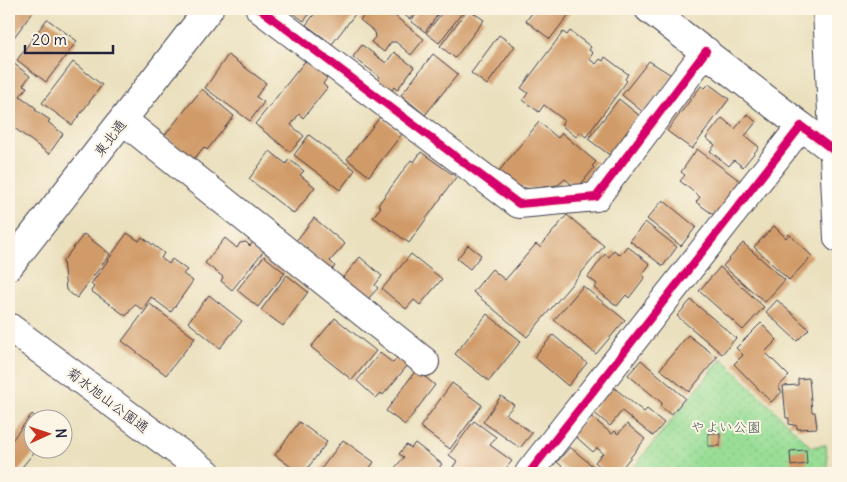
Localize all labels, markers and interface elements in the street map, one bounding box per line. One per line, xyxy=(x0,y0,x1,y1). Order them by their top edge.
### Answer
scale bar xyxy=(25,22,112,54)
text: 20 m xyxy=(32,30,67,49)
street label: 東北通 xyxy=(90,116,130,160)
street label: 菊水旭山公園通 xyxy=(63,363,153,437)
north arrow xyxy=(22,410,72,460)
park label: やよい公園 xyxy=(691,418,761,436)
text: N xyxy=(52,428,70,439)

